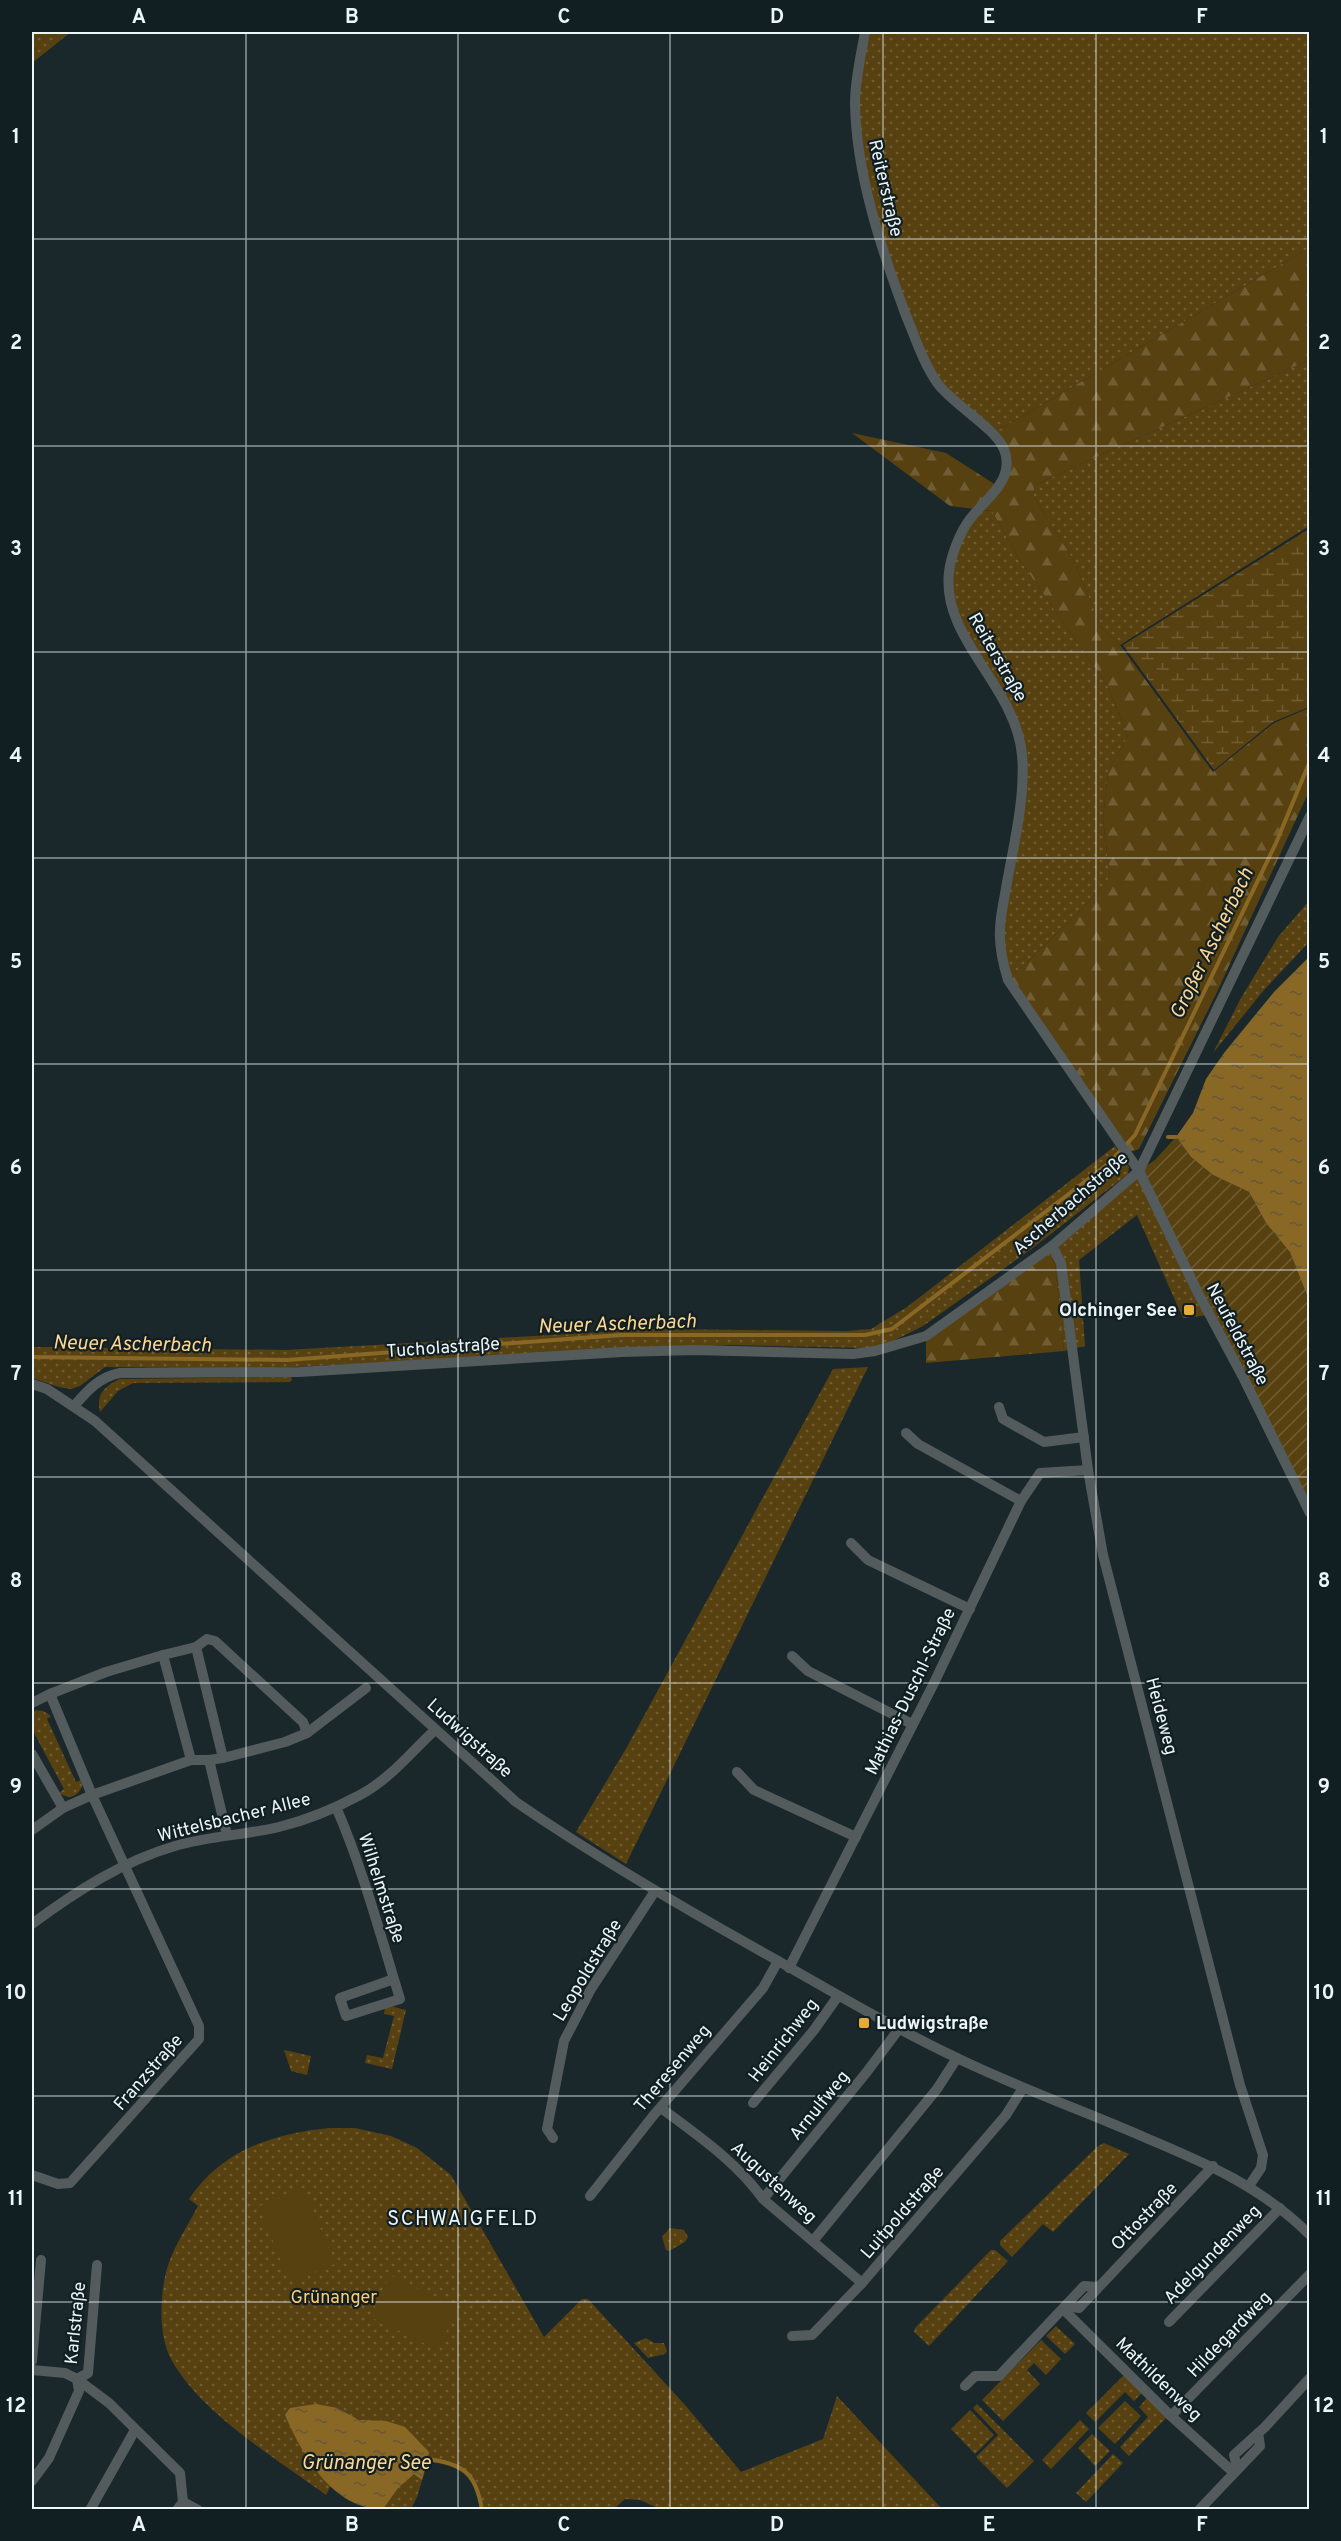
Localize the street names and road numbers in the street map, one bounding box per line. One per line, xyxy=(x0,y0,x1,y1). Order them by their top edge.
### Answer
street label: Reiterstraße xyxy=(862,137,907,239)
street label: Reiterstraße xyxy=(962,609,1031,706)
street label: Ascherbachstraße xyxy=(1008,1148,1134,1261)
street label: Neufeldstraße xyxy=(1200,1280,1273,1390)
street label: Tucholastraße xyxy=(386,1333,501,1364)
street label: Mathias-Duschl-Straße xyxy=(861,1604,962,1779)
street label: Heideweg xyxy=(1139,1675,1182,1758)
street label: Ludwigstraße xyxy=(421,1694,517,1784)
street label: Wittelsbacher Allee xyxy=(155,1788,313,1849)
street label: Wilhelmstraße xyxy=(352,1830,409,1946)
street label: Leopoldstraße xyxy=(549,1915,628,2026)
street label: Heinrichweg xyxy=(744,1994,824,2088)
street label: Theresenweg xyxy=(630,2020,717,2118)
street label: Franzstraße xyxy=(110,2030,189,2116)
street label: Arnulfweg xyxy=(785,2066,855,2146)
street label: Augustenweg xyxy=(725,2137,821,2229)
street label: Luitpoldstraße xyxy=(856,2162,950,2264)
street label: Ottostraße xyxy=(1107,2178,1183,2256)
street label: Adelgundenweg xyxy=(1160,2200,1267,2310)
street label: Karlstraße xyxy=(61,2281,92,2366)
street label: Hildegardweg xyxy=(1183,2287,1277,2383)
street label: Mathildenweg xyxy=(1110,2333,1206,2427)

